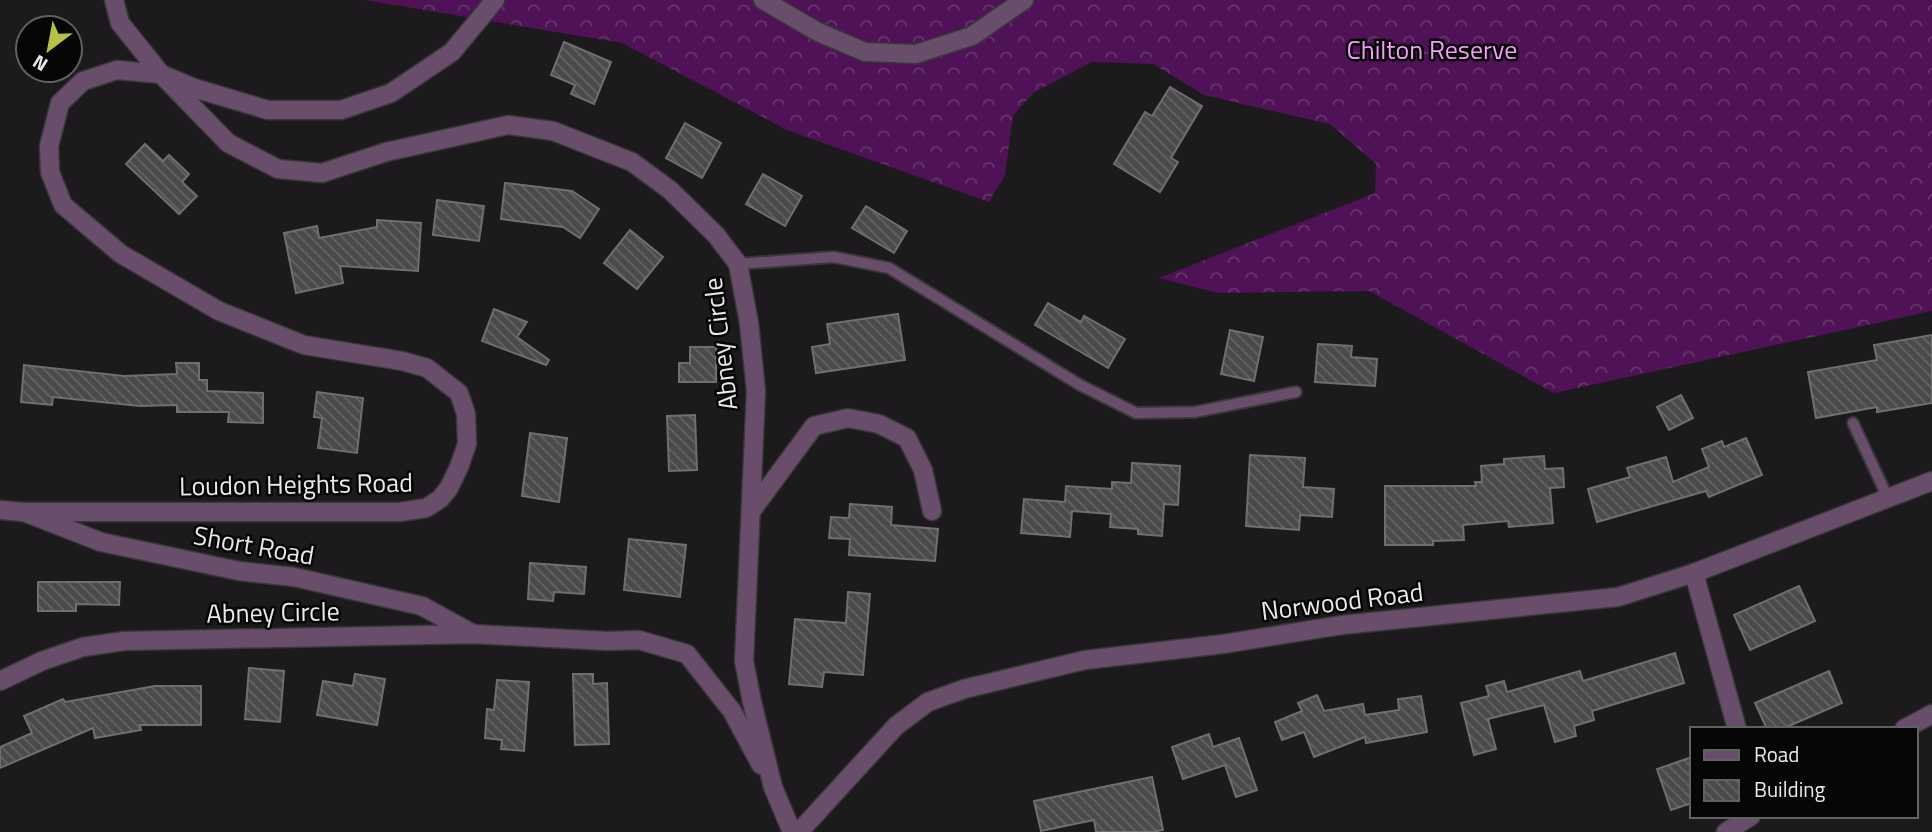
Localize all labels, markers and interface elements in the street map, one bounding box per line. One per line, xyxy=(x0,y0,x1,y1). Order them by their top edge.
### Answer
north arrow xyxy=(14,14,84,84)
park label: Chilton Reserve xyxy=(1347,30,1517,69)
text: N xyxy=(26,48,53,80)
street label: Abney Circle xyxy=(693,275,747,413)
street label: Loudon Heights Road xyxy=(179,462,413,506)
street label: Short Road xyxy=(191,515,317,575)
street label: Norwood Road xyxy=(1259,572,1425,630)
street label: Abney Circle xyxy=(206,591,340,633)
legend xyxy=(1690,727,1918,818)
text: Road xyxy=(1754,738,1799,770)
text: Building xyxy=(1754,773,1826,805)

